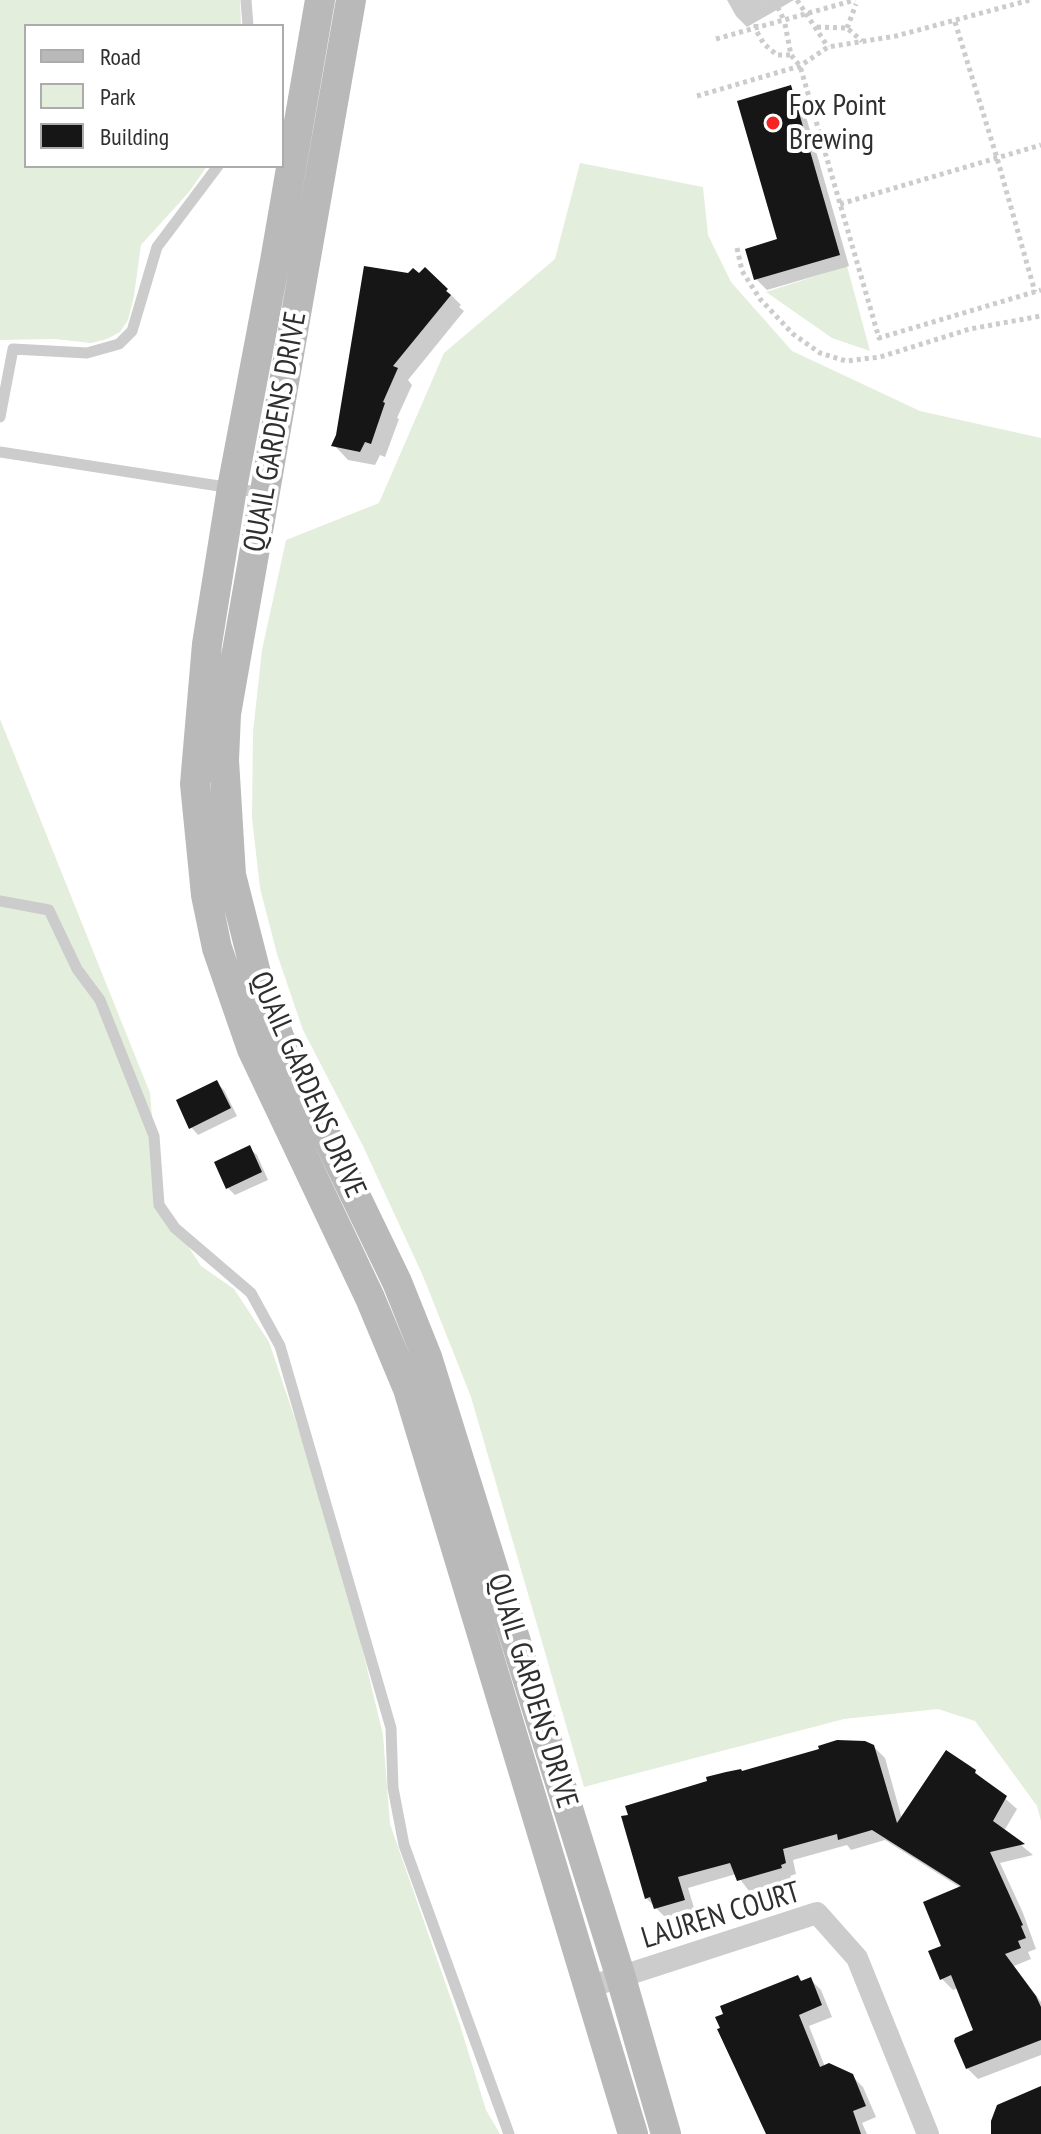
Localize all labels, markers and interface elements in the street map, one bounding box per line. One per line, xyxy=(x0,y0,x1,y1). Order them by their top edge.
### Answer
legend xyxy=(24,24,284,168)
text: Road xyxy=(100,41,141,72)
text: Park xyxy=(100,81,136,112)
place label: Fox Point Brewing xyxy=(789,88,886,158)
marker: Fox Point Brewing xyxy=(764,114,782,132)
text: Building xyxy=(100,121,169,152)
street label: QUAIL GARDENS DRIVE xyxy=(237,309,315,555)
street label: QUAIL GARDENS DRIVE xyxy=(241,967,373,1203)
street label: QUAIL GARDENS DRIVE xyxy=(479,1569,585,1813)
street label: LAUREN COURT xyxy=(637,1875,805,1957)

